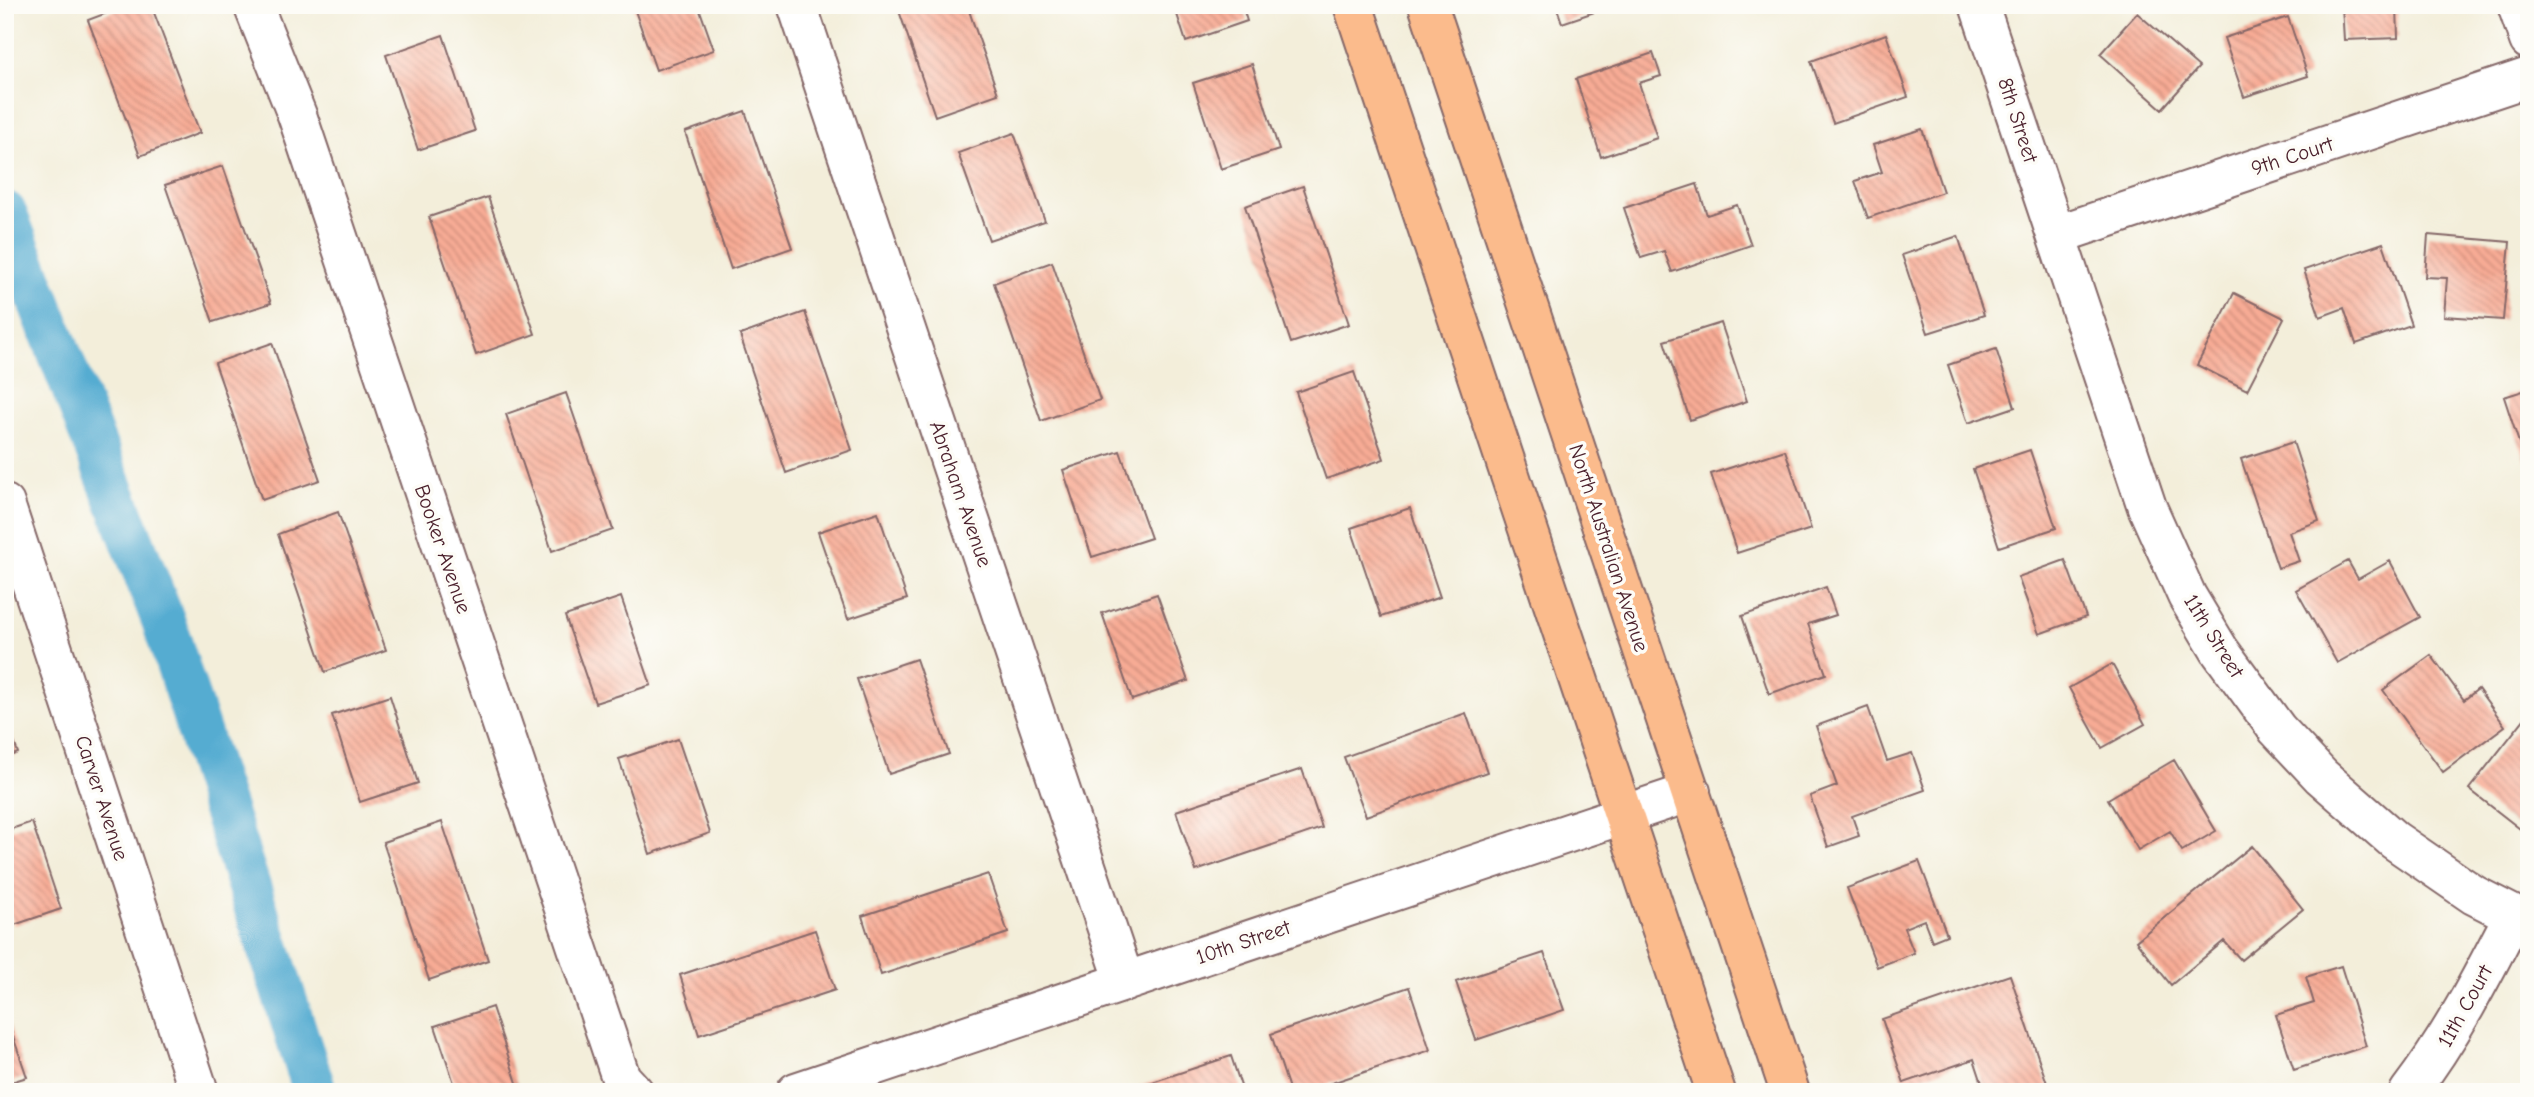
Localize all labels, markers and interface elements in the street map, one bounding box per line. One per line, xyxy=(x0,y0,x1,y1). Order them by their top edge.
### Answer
street label: 8th Street xyxy=(1993,75,2043,166)
street label: 9th Court xyxy=(2248,131,2337,180)
street label: Abraham Avenue xyxy=(925,418,997,570)
street label: North Australian Avenue xyxy=(1564,441,1654,655)
street label: Booker Avenue xyxy=(410,481,476,617)
street label: 11th Street xyxy=(2179,590,2249,683)
street label: Carver Avenue xyxy=(70,732,134,864)
street label: 10th Street xyxy=(1193,914,1294,969)
street label: 11th Court xyxy=(2433,960,2498,1051)

